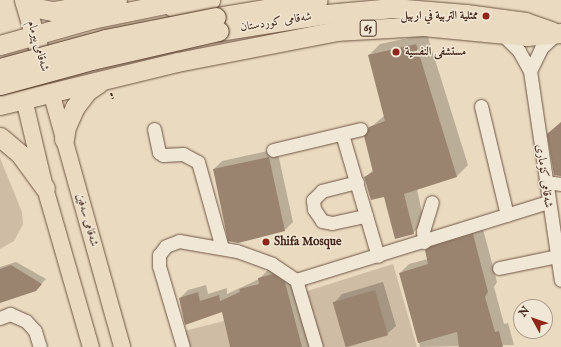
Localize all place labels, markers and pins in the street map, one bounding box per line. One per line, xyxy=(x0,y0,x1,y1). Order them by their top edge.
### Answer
place label: ممثلية التربية في اربيل xyxy=(400,9,478,23)
marker: ممثلية التربية في اربيل xyxy=(481,11,491,21)
place label: مستشفى النفسية xyxy=(405,45,466,59)
marker: مستشفى النفسية xyxy=(390,46,402,58)
place label: Shifa Mosque xyxy=(274,235,341,249)
marker: Shifa Mosque xyxy=(261,237,271,247)

